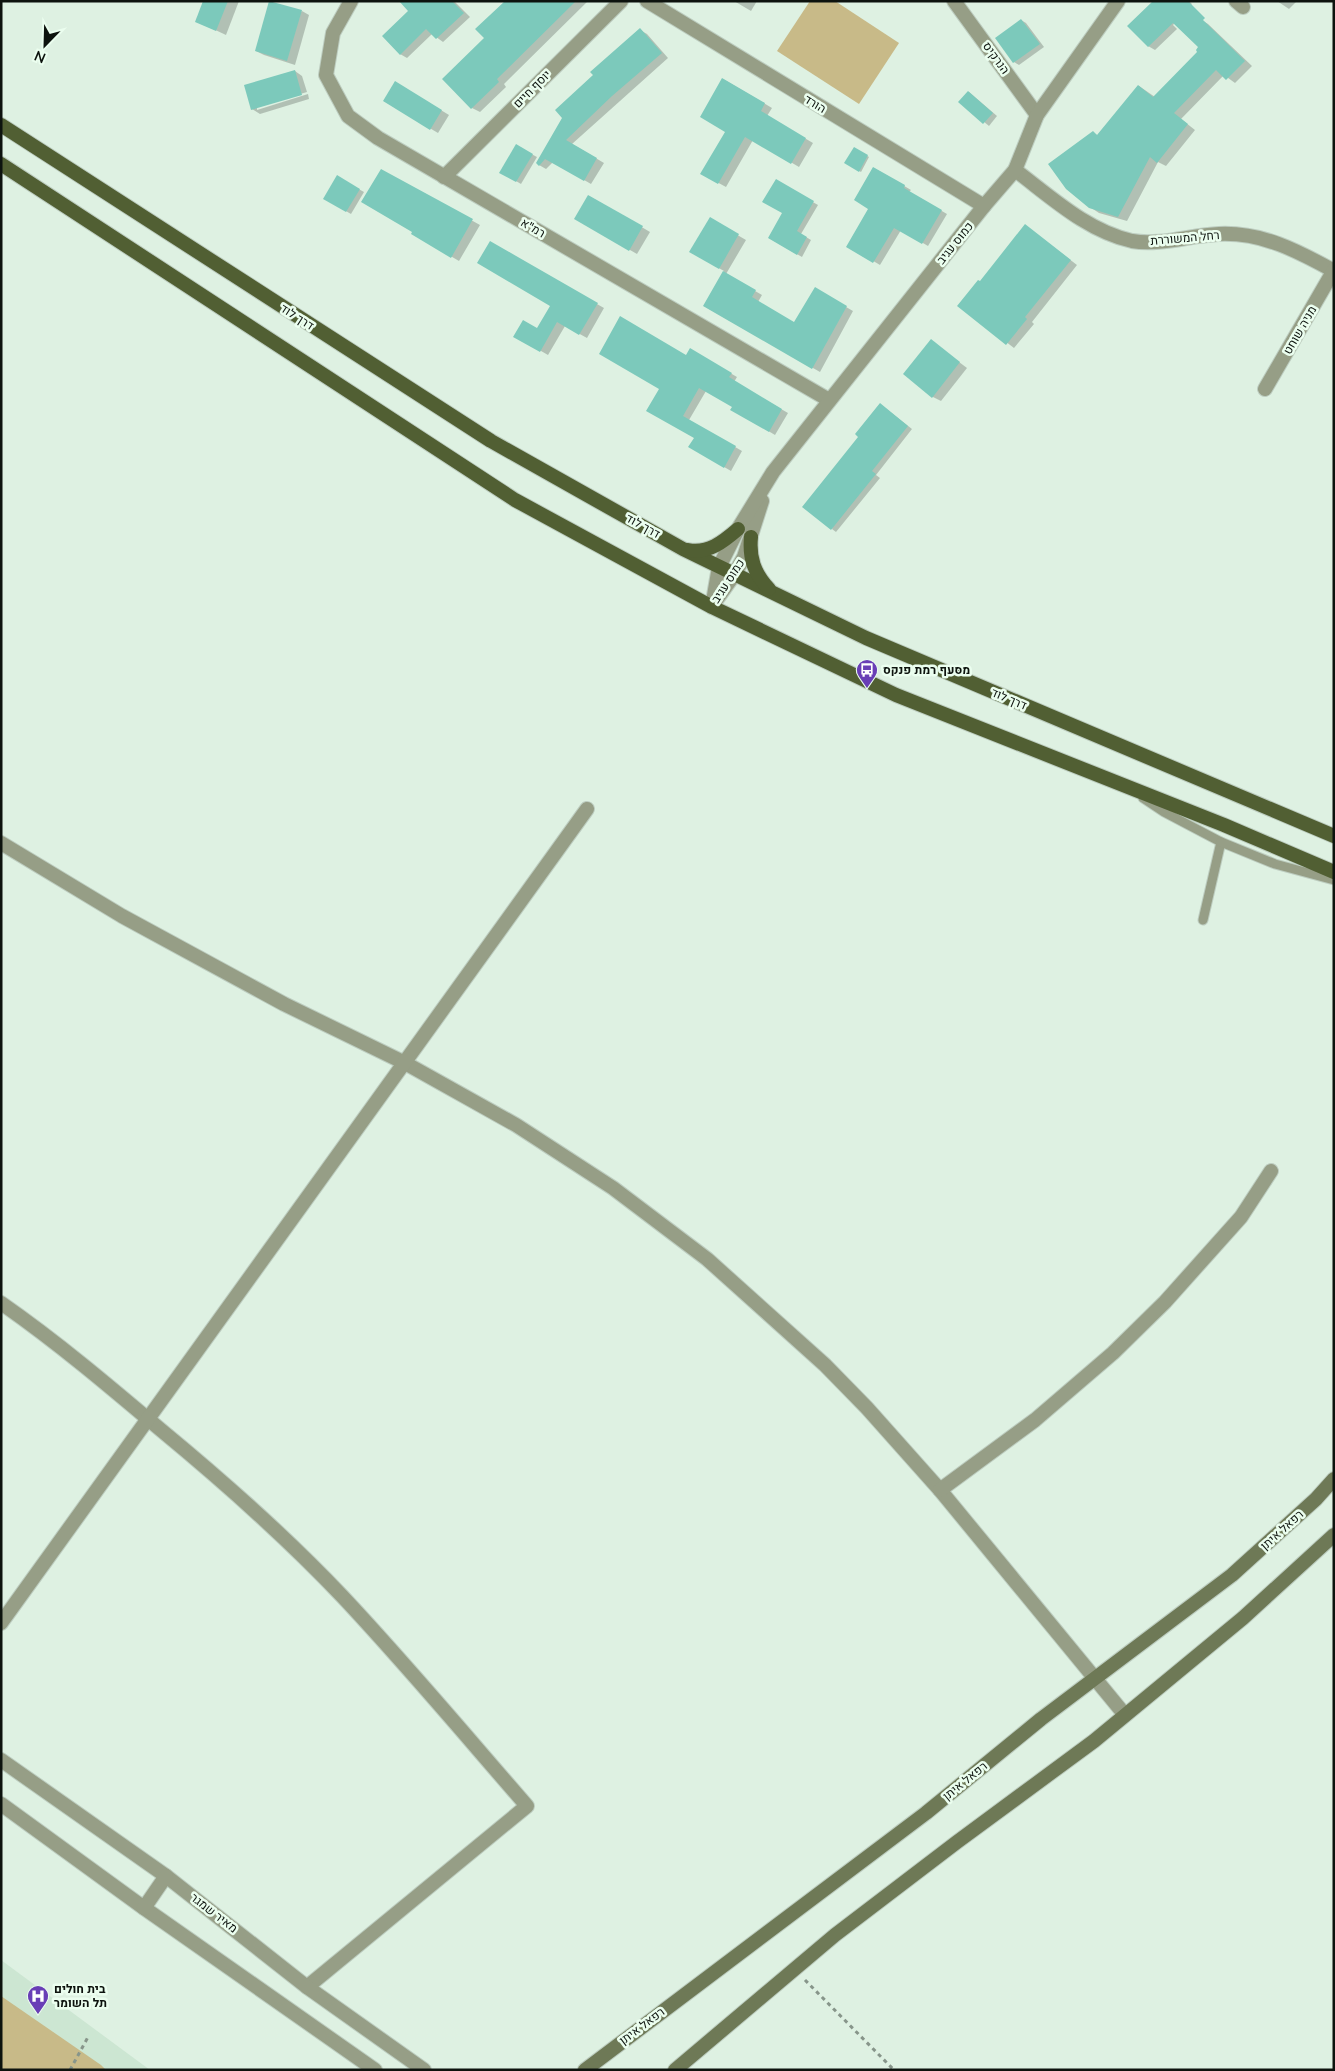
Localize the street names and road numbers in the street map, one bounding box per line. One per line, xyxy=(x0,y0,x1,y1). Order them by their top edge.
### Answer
street label: הנרקיס xyxy=(980,39,1013,77)
street label: יוסף חיים xyxy=(510,67,554,111)
street label: הורד xyxy=(802,91,829,116)
street label: רמ"א xyxy=(518,215,548,241)
street label: כמוס עגיב xyxy=(933,219,976,267)
street label: רחל המשוררת xyxy=(1150,227,1220,248)
street label: דרך לוד xyxy=(278,300,317,333)
street label: מניה שוחט xyxy=(1280,303,1319,357)
street label: דרך לוד xyxy=(623,510,663,541)
street label: כמוס עגיב xyxy=(708,556,747,606)
street label: דרך לוד xyxy=(989,684,1029,713)
street label: רפאל איתן xyxy=(1257,1506,1306,1553)
street label: רפאל איתן xyxy=(939,1758,990,1803)
street label: מאיר שמגר xyxy=(188,1890,241,1936)
street label: רפאל איתן xyxy=(616,2004,667,2047)

